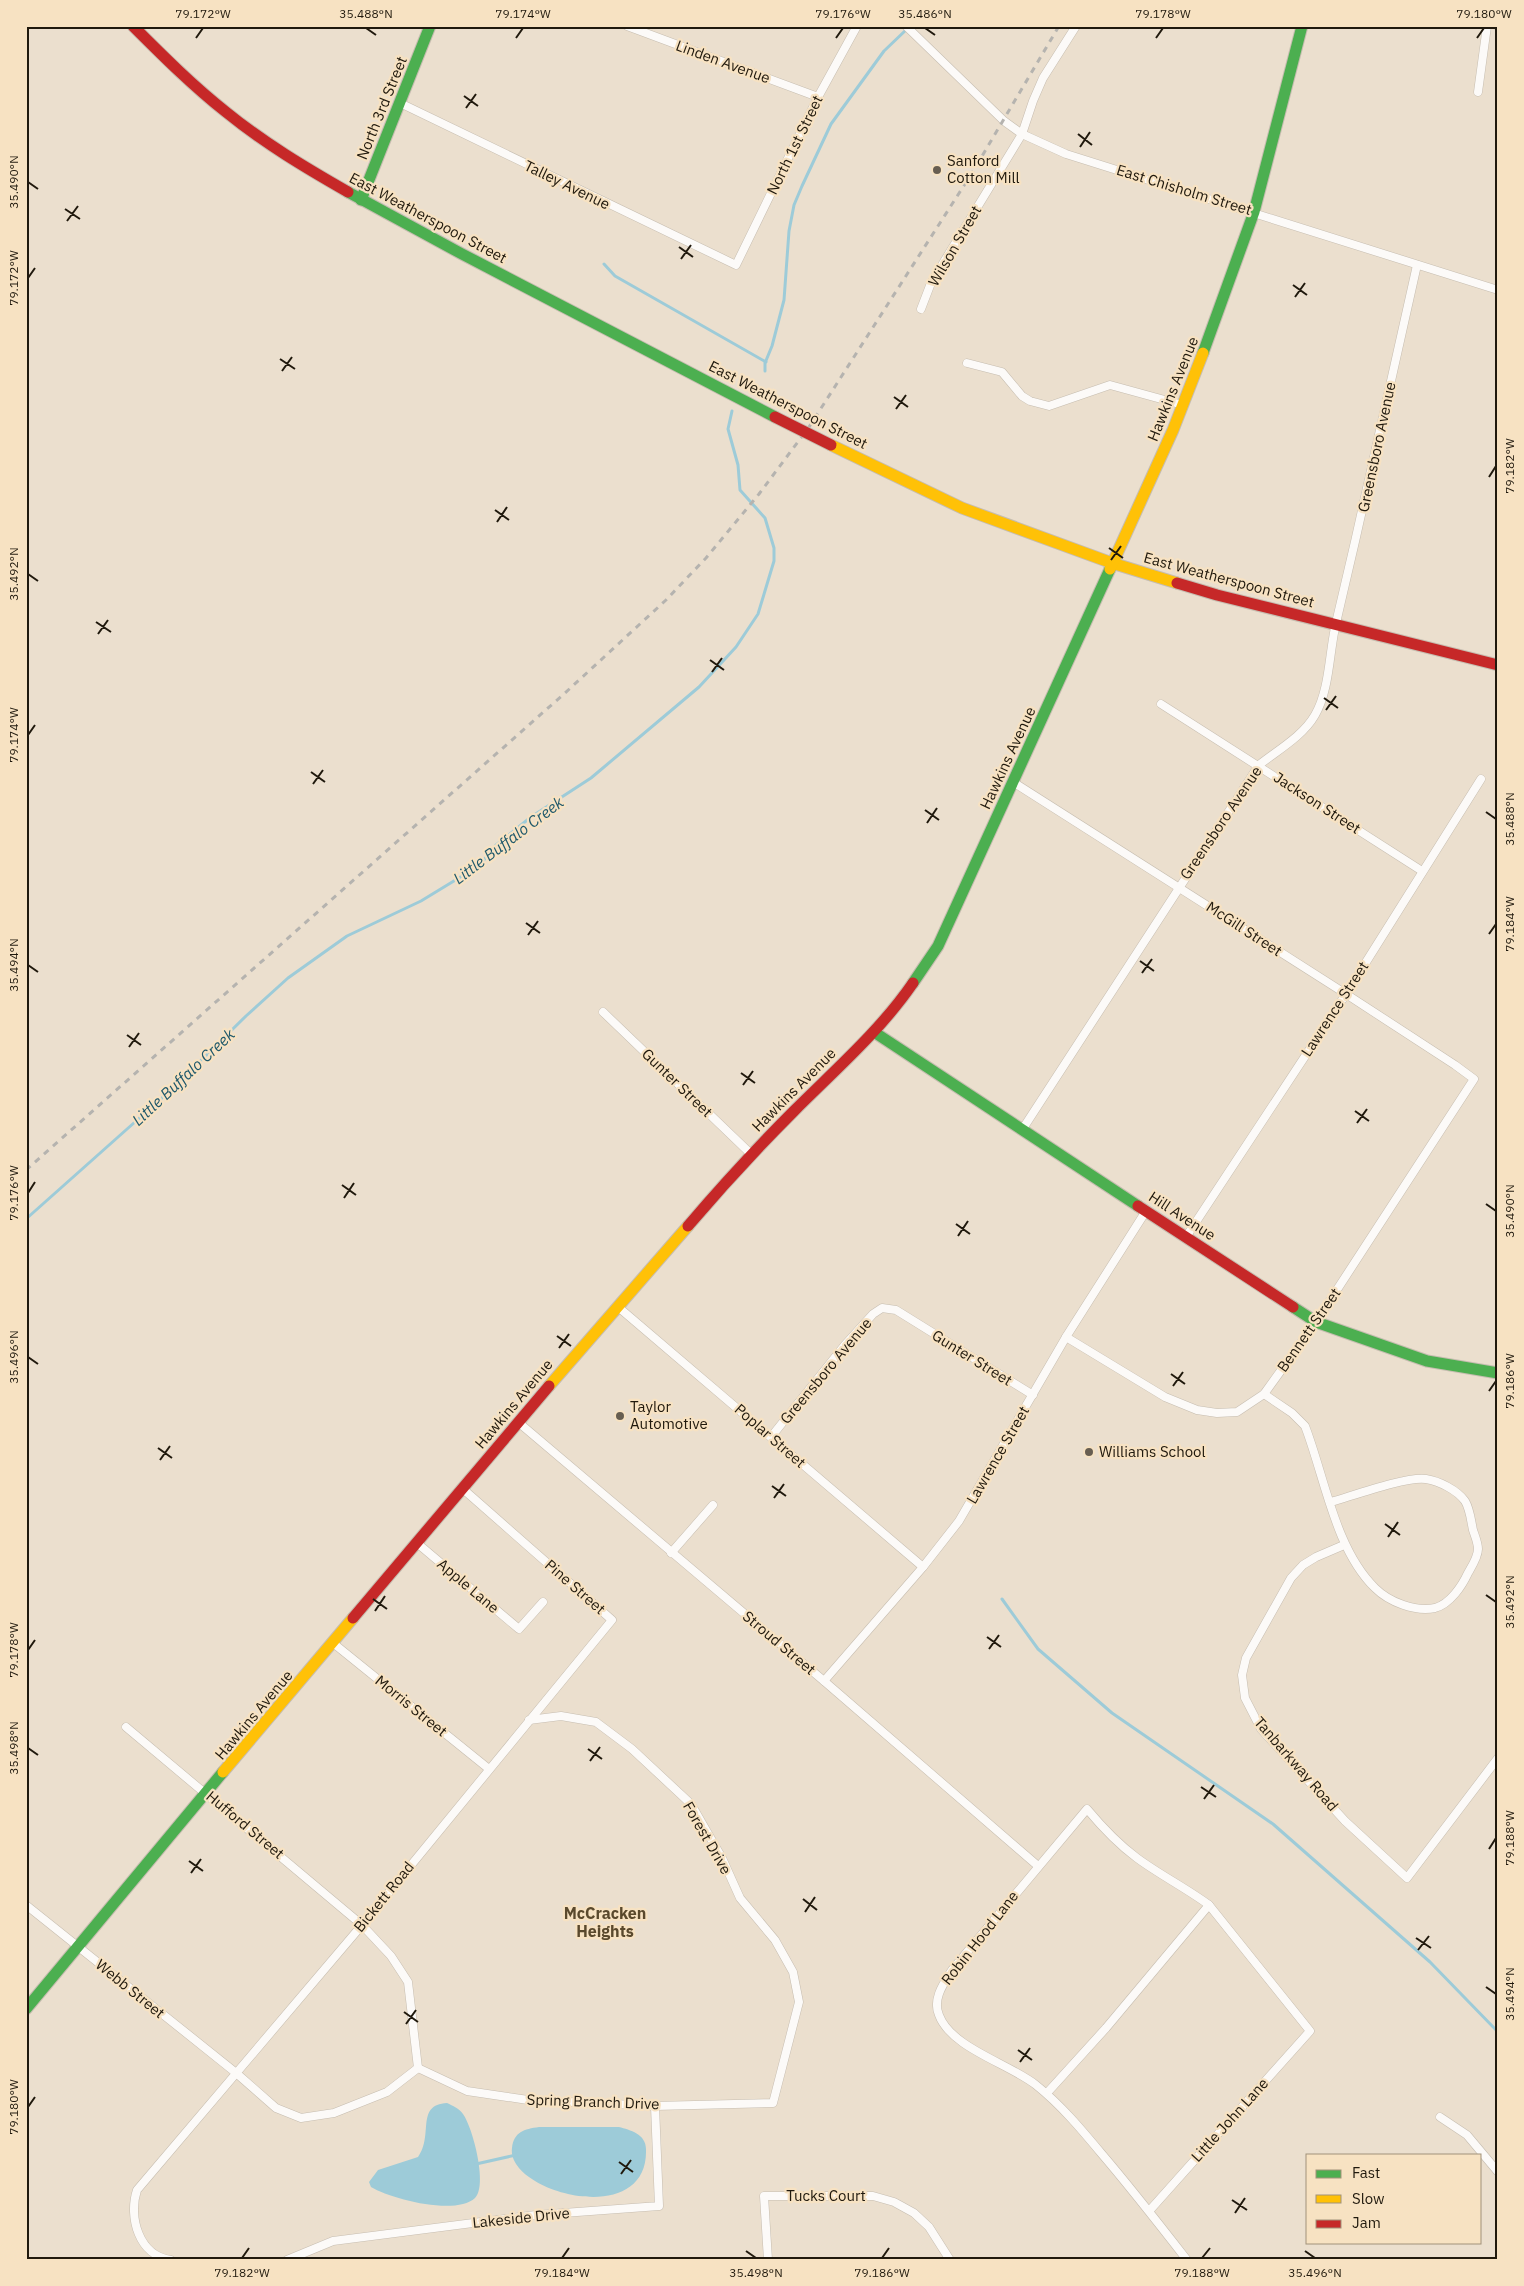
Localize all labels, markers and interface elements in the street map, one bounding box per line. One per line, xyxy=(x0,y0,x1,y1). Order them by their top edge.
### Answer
text: 79.172°W xyxy=(175,6,231,21)
text: 35.488°N xyxy=(339,6,393,21)
text: 79.174°W xyxy=(495,6,551,21)
text: 79.176°W xyxy=(815,6,871,21)
text: 35.486°N xyxy=(898,6,952,21)
text: 79.178°W xyxy=(1135,6,1191,21)
text: 79.180°W xyxy=(1456,6,1512,21)
street label: Linden Avenue xyxy=(673,36,773,87)
street label: North 3rd Street xyxy=(352,53,411,162)
street label: North 1st Street xyxy=(762,92,827,198)
place label: Sanford Cotton Mill xyxy=(947,151,1020,187)
text: 35.490°N xyxy=(6,155,21,209)
street label: Talley Avenue xyxy=(521,156,613,213)
street label: East Chisholm Street xyxy=(1114,160,1254,219)
marker: Sanford Cotton Mill xyxy=(931,164,943,176)
street label: East Weatherspoon Street xyxy=(346,168,510,267)
street label: Wilson Street xyxy=(924,202,985,290)
text: 79.172°W xyxy=(6,250,21,306)
street label: Hawkins Avenue xyxy=(1143,334,1202,444)
street label: East Weatherspoon Street xyxy=(706,356,871,453)
street label: Greensboro Avenue xyxy=(1353,380,1400,514)
text: 79.182°W xyxy=(1502,438,1517,494)
text: 35.492°N xyxy=(6,547,21,601)
street label: East Weatherspoon Street xyxy=(1142,548,1316,611)
street label: Hawkins Avenue xyxy=(975,703,1040,812)
text: 79.174°W xyxy=(6,707,21,763)
street label: Greensboro Avenue xyxy=(1176,762,1266,883)
street label: Jackson Street xyxy=(1270,767,1364,838)
water label: Little Buffalo Creek xyxy=(449,792,568,888)
text: 35.488°N xyxy=(1502,792,1517,846)
text: 79.184°W xyxy=(1502,896,1517,952)
street label: McGill Street xyxy=(1203,897,1286,960)
text: 35.494°N xyxy=(6,938,21,992)
street label: Lawrence Street xyxy=(1297,958,1372,1060)
water label: Little Buffalo Creek xyxy=(127,1024,239,1130)
street label: Gunter Street xyxy=(638,1044,717,1121)
street label: Hawkins Avenue xyxy=(748,1044,840,1136)
text: 79.176°W xyxy=(6,1165,21,1221)
text: 35.490°N xyxy=(1502,1184,1517,1238)
street label: Hill Avenue xyxy=(1145,1187,1219,1244)
street label: Bennett Street xyxy=(1273,1284,1345,1375)
street label: Greensboro Avenue xyxy=(776,1314,876,1428)
street label: Gunter Street xyxy=(929,1325,1016,1390)
text: 35.496°N xyxy=(6,1330,21,1384)
text: 79.186°W xyxy=(1502,1353,1517,1409)
street label: Hawkins Avenue xyxy=(471,1355,557,1452)
place label: Taylor Automotive xyxy=(630,1397,708,1433)
street label: Poplar Street xyxy=(731,1400,810,1472)
street label: Lawrence Street xyxy=(962,1403,1033,1507)
marker: Taylor Automotive xyxy=(614,1410,626,1422)
place label: Williams School xyxy=(1099,1442,1206,1461)
marker: Williams School xyxy=(1083,1446,1095,1458)
street label: Apple Lane xyxy=(433,1554,503,1617)
street label: Pine Street xyxy=(541,1555,610,1618)
text: 35.492°N xyxy=(1502,1575,1517,1629)
street label: Stroud Street xyxy=(739,1607,820,1679)
text: 79.178°W xyxy=(6,1622,21,1678)
street label: Hawkins Avenue xyxy=(211,1666,297,1763)
street label: Morris Street xyxy=(371,1671,451,1740)
street label: Tanbarkway Road xyxy=(1250,1713,1343,1815)
text: 35.498°N xyxy=(6,1721,21,1775)
street label: Hufford Street xyxy=(202,1786,288,1863)
street label: Forest Drive xyxy=(679,1798,736,1878)
text: 79.188°W xyxy=(1502,1810,1517,1866)
street label: Bickett Road xyxy=(349,1858,418,1936)
street label: Robin Hood Lane xyxy=(937,1887,1022,1989)
district label: McCracken Heights xyxy=(564,1903,646,1941)
street label: Webb Street xyxy=(92,1955,169,2022)
text: 35.494°N xyxy=(1502,1967,1517,2021)
street label: Little John Lane xyxy=(1187,2074,1272,2166)
text: 79.180°W xyxy=(6,2079,21,2135)
street label: Spring Branch Drive xyxy=(526,2090,660,2113)
legend xyxy=(1306,2154,1482,2244)
text: Fast xyxy=(1352,2163,1380,2182)
street label: Tucks Court xyxy=(786,2186,866,2205)
text: Slow xyxy=(1352,2189,1385,2208)
street label: Lakeside Drive xyxy=(471,2203,571,2232)
text: Jam xyxy=(1352,2213,1381,2232)
text: 79.182°W xyxy=(214,2265,270,2280)
text: 79.184°W xyxy=(534,2265,590,2280)
text: 35.498°N xyxy=(729,2265,783,2280)
text: 79.186°W xyxy=(854,2265,910,2280)
text: 79.188°W xyxy=(1174,2265,1230,2280)
text: 35.496°N xyxy=(1288,2265,1342,2280)

